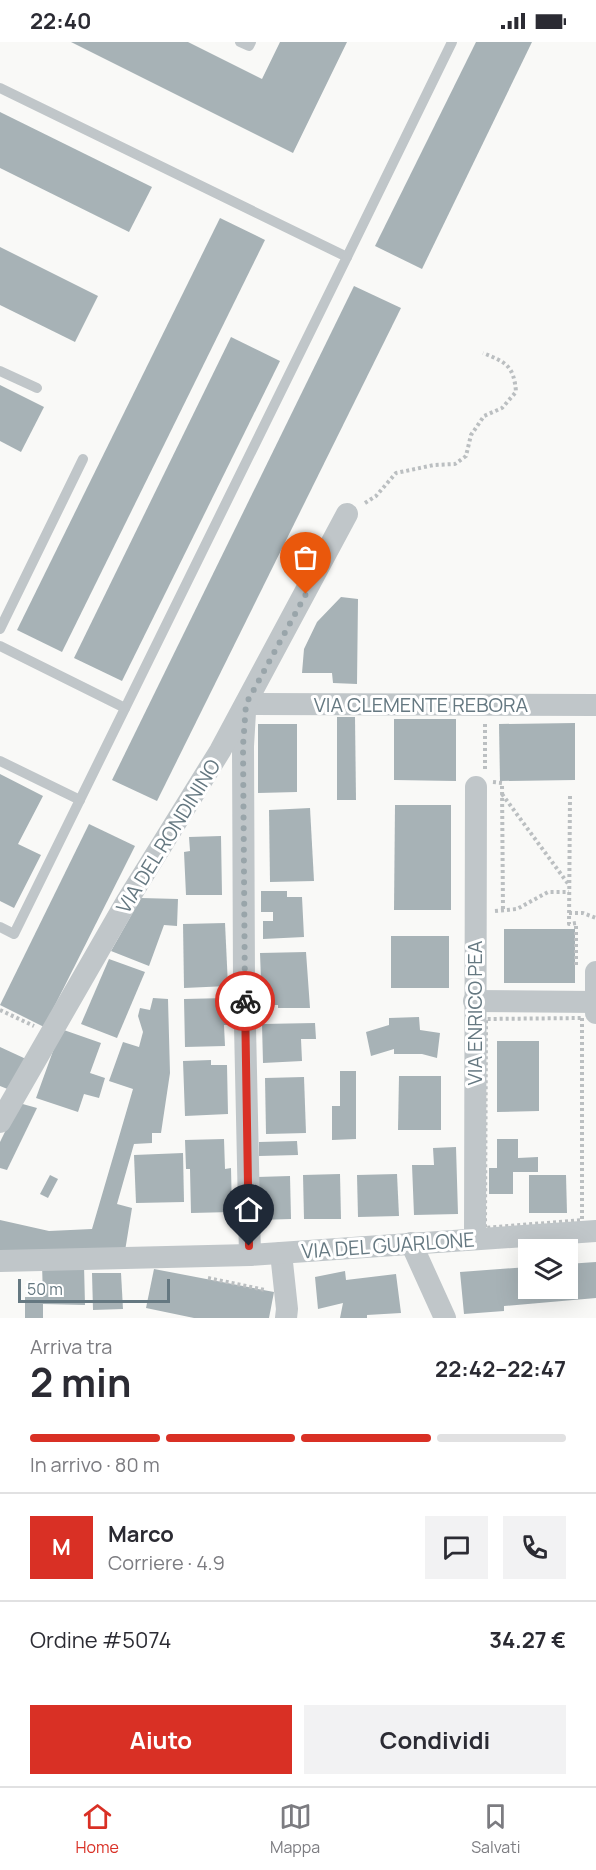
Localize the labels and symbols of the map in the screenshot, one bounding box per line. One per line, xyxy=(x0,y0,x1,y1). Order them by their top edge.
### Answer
pin xyxy=(280,532,331,594)
street label: VIA CLEMENTE REBORA xyxy=(314,691,529,718)
street label: VIA DEL RONDININO xyxy=(110,754,226,918)
street label: VIA ENRICO PEA xyxy=(461,940,488,1085)
courier xyxy=(215,971,275,1031)
pin xyxy=(223,1184,274,1246)
street label: VIA DEL GUARLONE xyxy=(300,1225,476,1265)
scale bar xyxy=(18,1276,170,1304)

